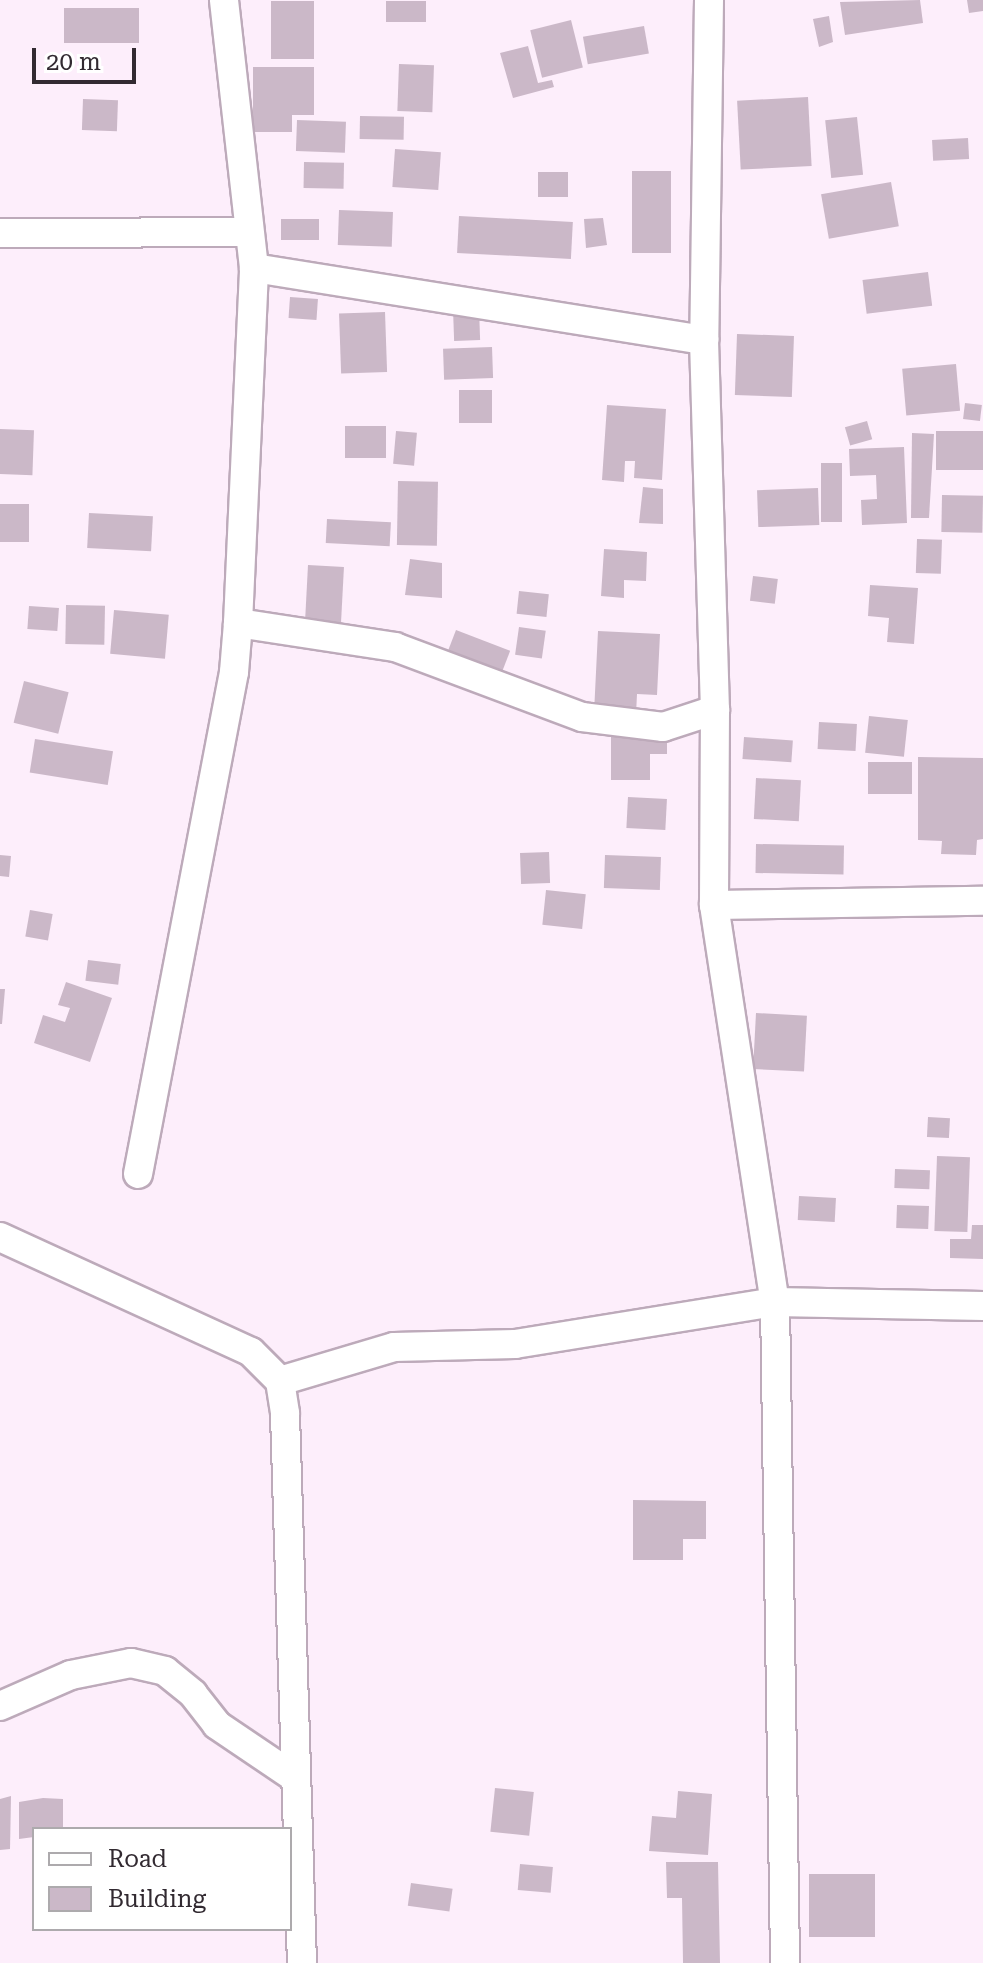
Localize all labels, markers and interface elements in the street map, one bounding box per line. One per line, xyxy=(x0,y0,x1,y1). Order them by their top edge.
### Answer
scale bar xyxy=(36,32,140,82)
text: 20 m xyxy=(46,48,101,76)
legend xyxy=(32,1827,292,1931)
text: Road xyxy=(108,1845,167,1873)
text: Building xyxy=(108,1885,206,1913)

